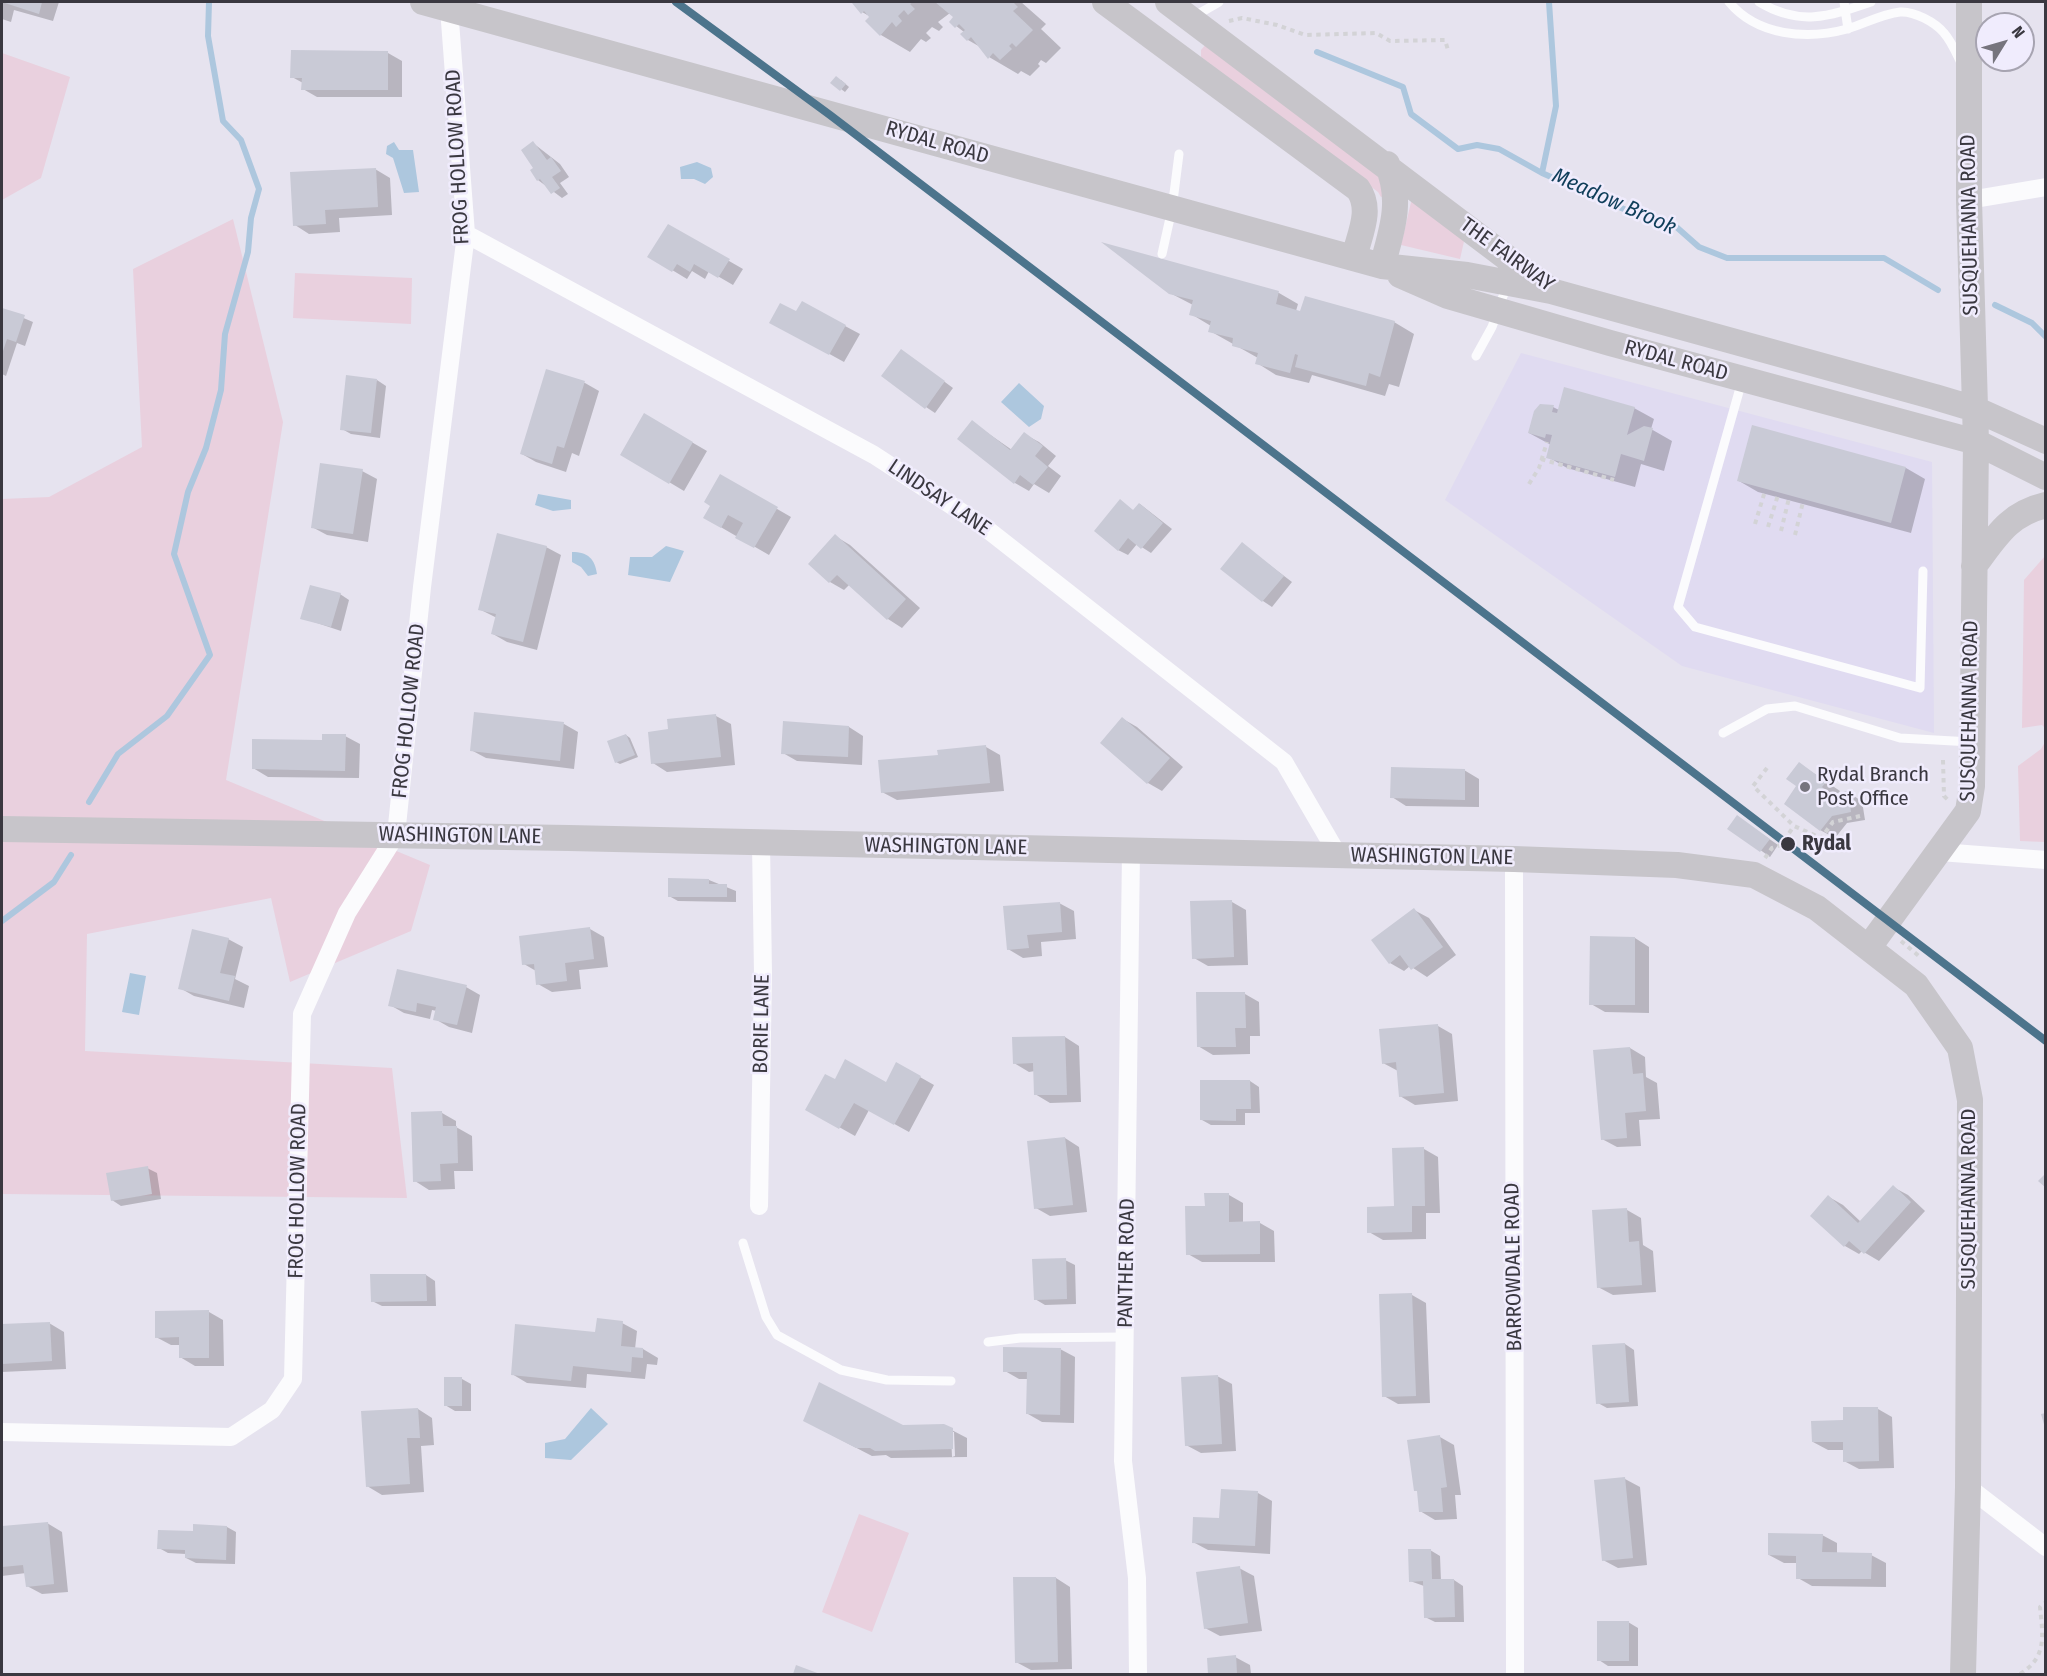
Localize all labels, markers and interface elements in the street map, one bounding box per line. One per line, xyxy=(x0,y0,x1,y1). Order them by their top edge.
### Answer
north arrow xyxy=(1975,12,2035,72)
text: N xyxy=(2008,23,2029,42)
street label: FROG HOLLOW ROAD xyxy=(441,69,475,245)
street label: RYDAL ROAD xyxy=(883,116,991,170)
street label: SUSQUEHANNA ROAD xyxy=(1956,134,1984,316)
water label: Meadow Brook xyxy=(1548,163,1680,241)
street label: THE FAIRWAY xyxy=(1455,213,1559,297)
street label: RYDAL ROAD xyxy=(1621,335,1731,387)
street label: LINDSAY LANE xyxy=(883,454,995,542)
street label: SUSQUEHANNA ROAD xyxy=(1956,620,1984,802)
street label: FROG HOLLOW ROAD xyxy=(387,622,431,800)
place label: Rydal Branch Post Office xyxy=(1817,762,1929,812)
marker: Rydal Branch Post Office xyxy=(1798,780,1812,794)
street label: WASHINGTON LANE xyxy=(378,822,542,850)
place label: Rydal xyxy=(1802,831,1851,857)
street label: WASHINGTON LANE xyxy=(864,833,1028,861)
marker: Rydal xyxy=(1779,835,1797,853)
street label: WASHINGTON LANE xyxy=(1350,843,1514,871)
street label: BORIE LANE xyxy=(749,974,775,1074)
street label: FROG HOLLOW ROAD xyxy=(284,1103,312,1279)
street label: SUSQUEHANNA ROAD xyxy=(1956,1108,1982,1290)
street label: BARROWDALE ROAD xyxy=(1500,1182,1528,1352)
street label: PANTHER ROAD xyxy=(1113,1198,1141,1328)

